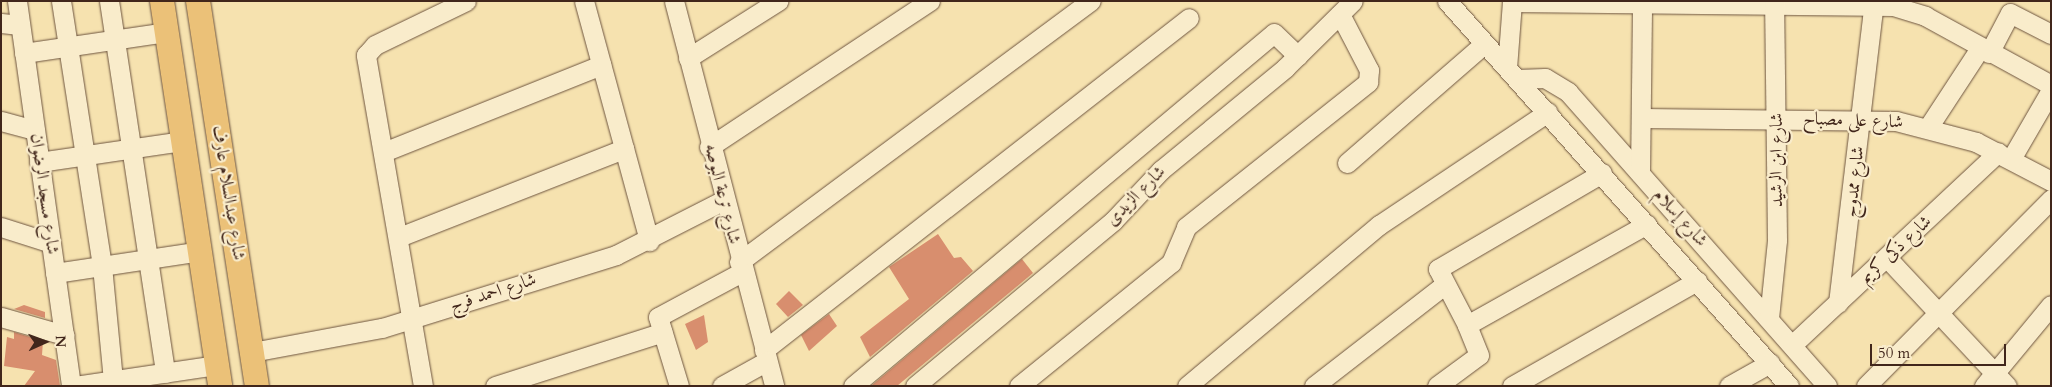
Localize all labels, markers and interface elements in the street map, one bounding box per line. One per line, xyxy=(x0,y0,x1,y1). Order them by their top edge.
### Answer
street label: شارع على مصباح xyxy=(1803,108,1903,134)
street label: شارع ابن الرشيد xyxy=(1766,113,1788,207)
street label: شارع عبدالسلام عارف xyxy=(207,124,249,262)
street label: شارع مسجد الرضوان xyxy=(25,132,63,256)
street label: شارع ترعة البوصه xyxy=(699,142,745,246)
street label: شارع ممدوح xyxy=(1841,145,1869,219)
street label: شارع الزيدى xyxy=(1101,161,1171,231)
street label: شارع إسلام xyxy=(1648,184,1712,252)
street label: شارع ذكى كريم xyxy=(1856,211,1936,289)
street label: شارع احمد فرج xyxy=(447,269,539,317)
north arrow xyxy=(20,317,70,367)
scale bar xyxy=(1872,334,2008,366)
text: N xyxy=(51,335,70,348)
text: 50 m xyxy=(1878,343,1910,363)

